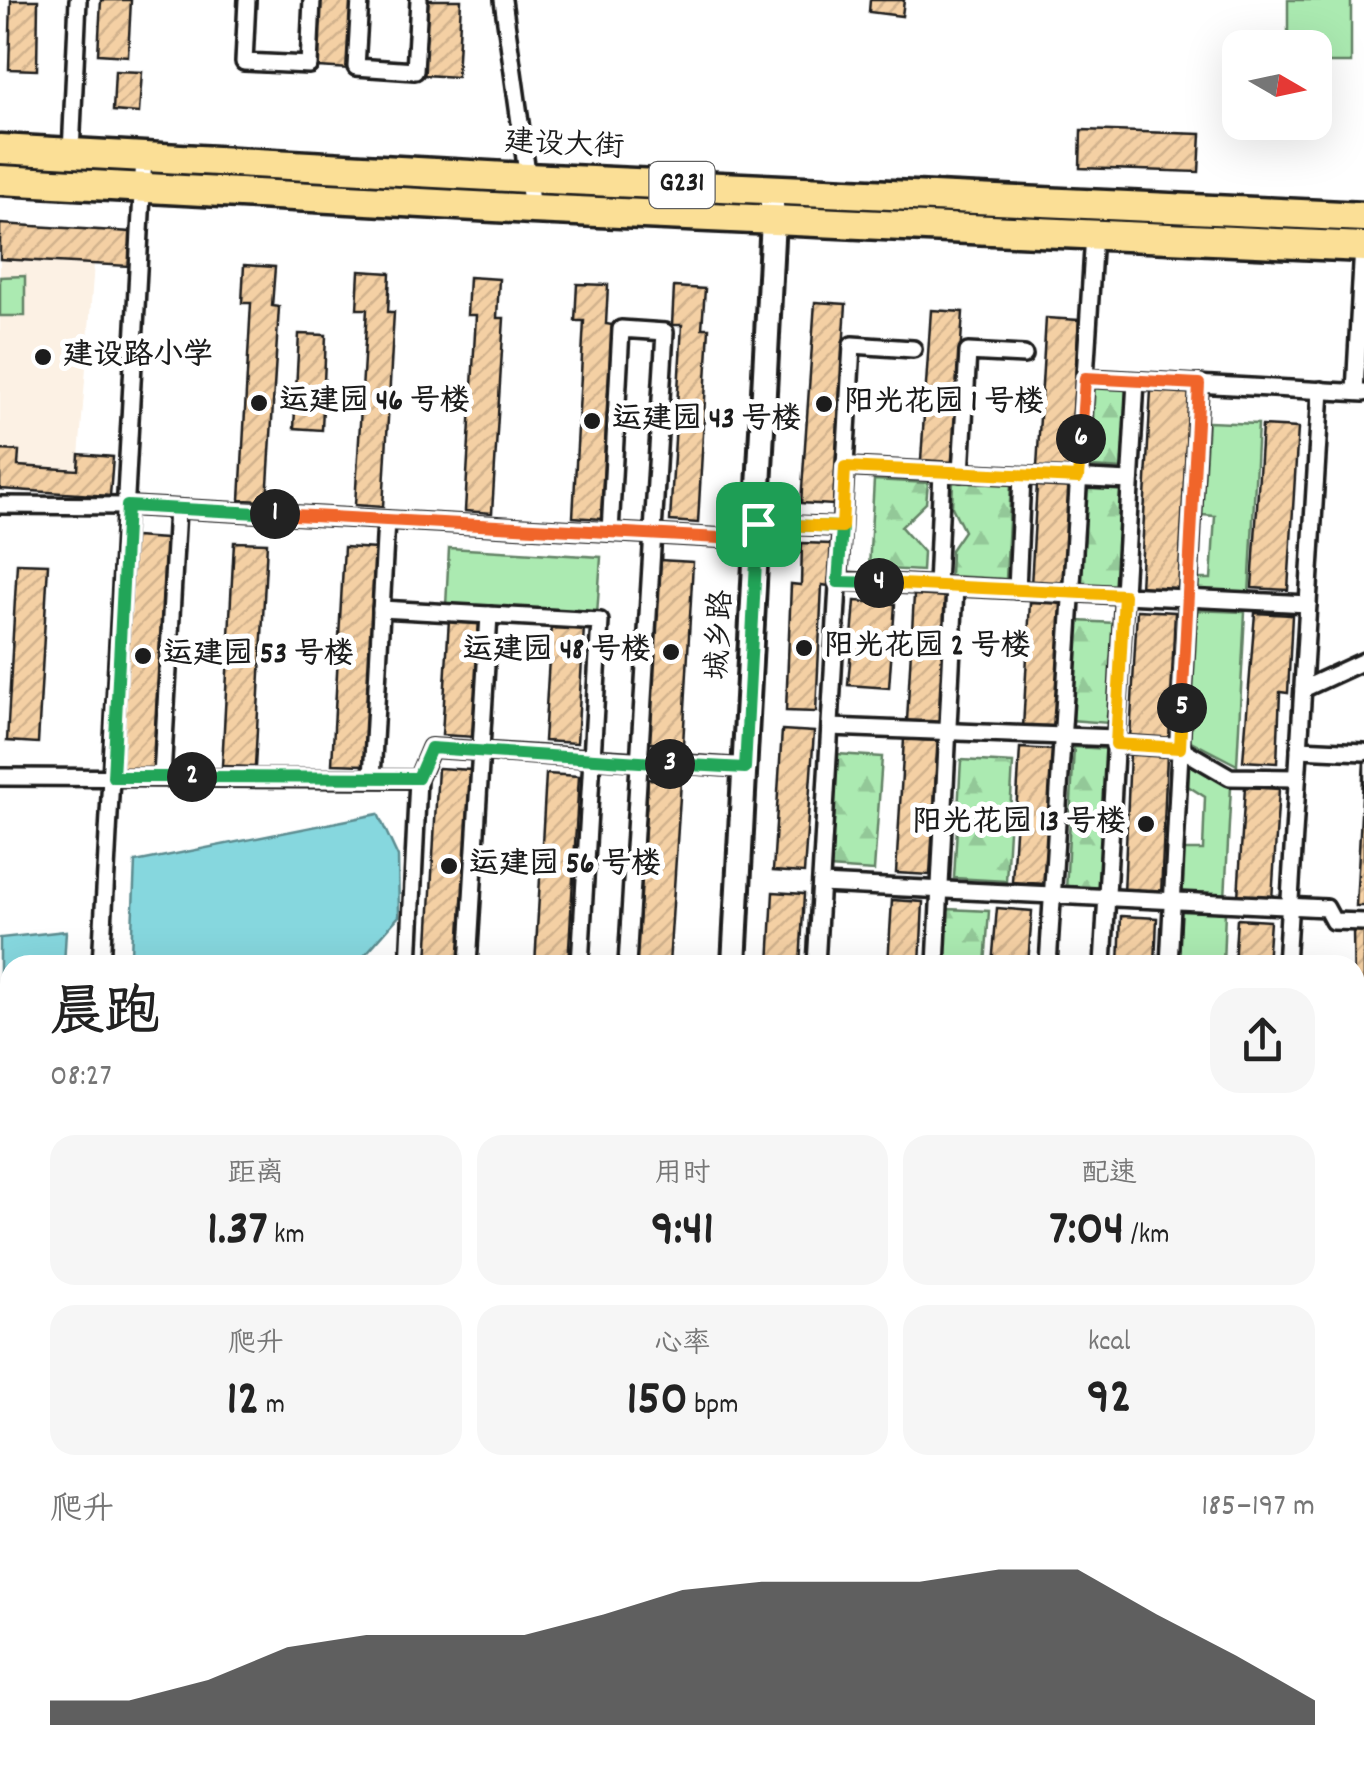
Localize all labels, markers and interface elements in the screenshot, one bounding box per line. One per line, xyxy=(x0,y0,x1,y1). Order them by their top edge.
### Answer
north arrow xyxy=(1222,30,1332,140)
map controls xyxy=(1222,30,1332,140)
street label: 建设大街 xyxy=(503,122,625,172)
road number: G231 xyxy=(650,162,714,208)
place label: 建设路小学 xyxy=(63,336,213,379)
marker: 建设路小学 xyxy=(32,346,54,368)
place label: 运建园 46 号楼 xyxy=(279,382,470,425)
place label: 阳光花园 1 号楼 xyxy=(844,383,1044,426)
marker: 运建园 46 号楼 xyxy=(248,392,270,414)
marker: 阳光花园 1 号楼 xyxy=(813,393,835,415)
place label: 运建园 43 号楼 xyxy=(612,400,802,443)
marker: 运建园 43 号楼 xyxy=(581,410,603,432)
pin: 6 xyxy=(1056,414,1106,464)
text: 6 xyxy=(1074,419,1088,459)
pin xyxy=(716,482,801,567)
pin: 1 xyxy=(250,489,300,539)
text: 1 xyxy=(272,494,278,534)
icon: arrive xyxy=(731,497,786,552)
pin: 4 xyxy=(854,558,904,608)
text: 4 xyxy=(873,563,885,603)
street label: 城乡路 xyxy=(698,589,746,681)
place label: 阳光花园 2 号楼 xyxy=(824,627,1031,670)
place label: 运建园 48 号楼 xyxy=(463,631,651,674)
place label: 运建园 53 号楼 xyxy=(163,635,354,678)
marker: 阳光花园 2 号楼 xyxy=(793,637,815,659)
marker: 运建园 48 号楼 xyxy=(660,641,682,663)
marker: 运建园 53 号楼 xyxy=(132,645,154,667)
pin: 5 xyxy=(1157,683,1207,733)
text: 5 xyxy=(1176,688,1188,728)
pin: 3 xyxy=(645,739,695,789)
text: 3 xyxy=(664,744,676,784)
pin: 2 xyxy=(167,752,217,802)
text: 2 xyxy=(186,757,198,797)
place label: 阳光花园 13 号楼 xyxy=(912,803,1126,846)
marker: 阳光花园 13 号楼 xyxy=(1135,813,1157,835)
place label: 运建园 56 号楼 xyxy=(469,845,661,888)
marker: 运建园 56 号楼 xyxy=(438,855,460,877)
text: 晨跑 xyxy=(50,978,160,1057)
button: share xyxy=(1210,988,1315,1093)
text: 08:27 xyxy=(50,1055,112,1101)
text: 距离 xyxy=(228,1156,284,1196)
text: 用时 xyxy=(654,1156,711,1196)
text: 配速 xyxy=(1081,1156,1137,1196)
text: 1.37 xyxy=(207,1196,268,1268)
text: 9:41 xyxy=(651,1196,714,1268)
text: 7:04 xyxy=(1049,1196,1124,1268)
text: km xyxy=(268,1217,305,1257)
text: /km xyxy=(1124,1217,1169,1257)
text: kcal xyxy=(1088,1324,1130,1364)
text: 爬升 xyxy=(228,1326,284,1366)
text: 心率 xyxy=(654,1326,711,1366)
text: 92 xyxy=(1087,1364,1132,1436)
text: 12 xyxy=(227,1366,259,1438)
text: 150 xyxy=(626,1366,688,1438)
text: m xyxy=(259,1387,285,1427)
text: bpm xyxy=(688,1387,739,1427)
text: 185–197 m xyxy=(1201,1485,1315,1531)
text: 爬升 xyxy=(50,1489,114,1535)

